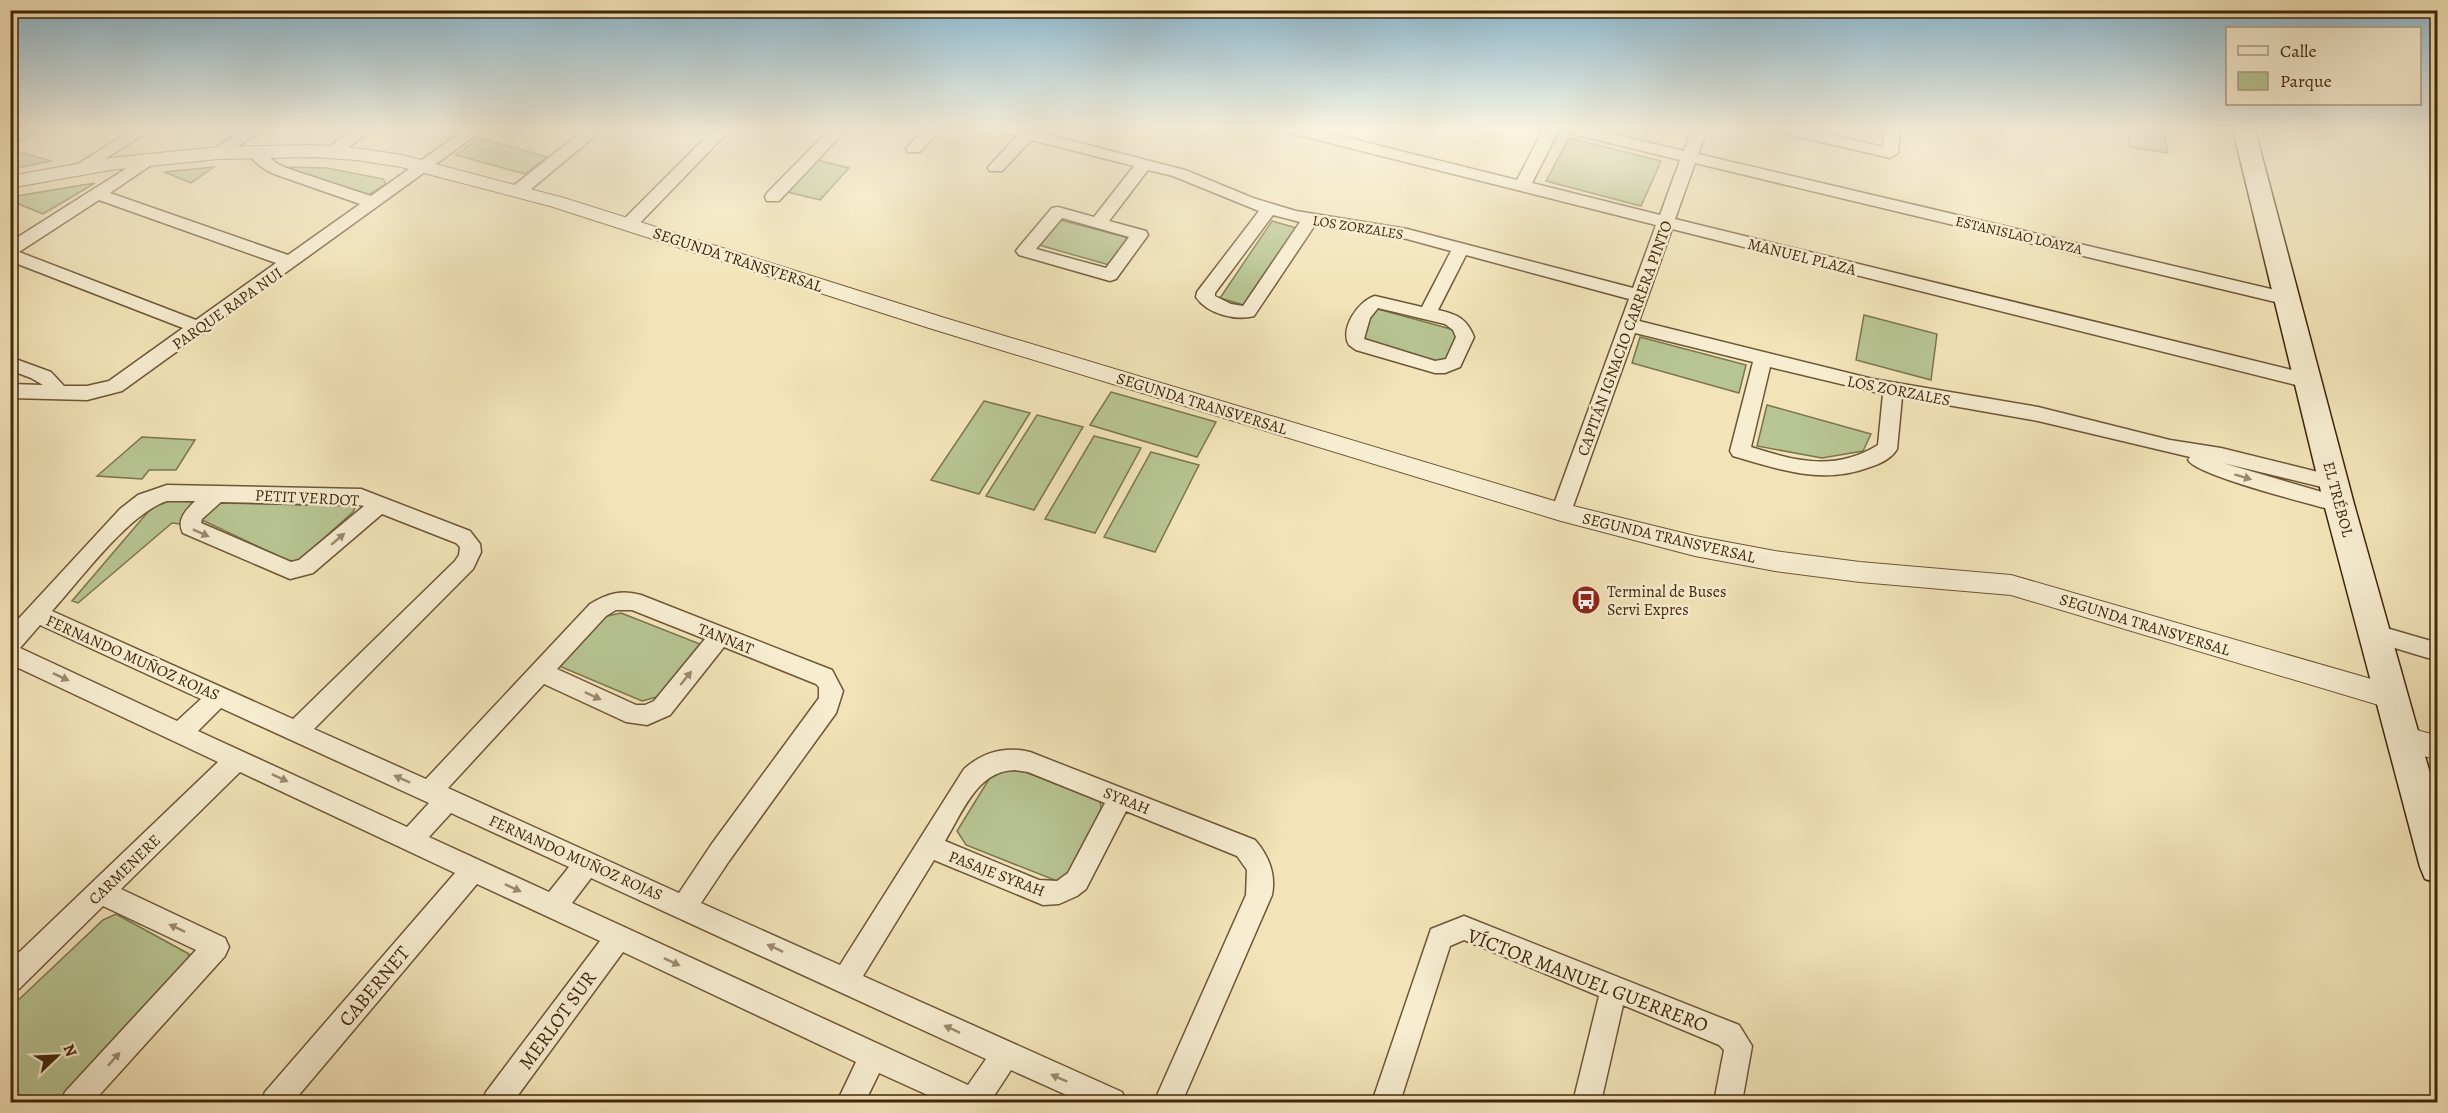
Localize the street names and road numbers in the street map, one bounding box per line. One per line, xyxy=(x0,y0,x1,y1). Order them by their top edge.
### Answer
street label: LOS ZORZALES xyxy=(1311,211,1405,244)
street label: ESTANISLAO LOAYZA xyxy=(1954,212,2085,260)
street label: CAPITÁN IGNACIO CARRERA PINTO xyxy=(1572,218,1678,459)
street label: SEGUNDA TRANSVERSAL xyxy=(650,222,826,298)
street label: MANUEL PLAZA xyxy=(1745,233,1859,281)
street label: PARQUE RAPA NUI xyxy=(168,262,287,355)
street label: SEGUNDA TRANSVERSAL xyxy=(1114,368,1290,441)
street label: LOS ZORZALES xyxy=(1845,370,1952,412)
street label: EL TRÉBOL xyxy=(2317,459,2359,540)
street label: PETIT VERDOT xyxy=(254,484,360,512)
street label: SEGUNDA TRANSVERSAL xyxy=(1580,507,1758,569)
street label: SEGUNDA TRANSVERSAL xyxy=(2057,589,2233,662)
street label: FERNANDO MUÑOZ ROJAS xyxy=(42,610,223,706)
street label: TANNAT xyxy=(695,618,757,660)
street label: SYRAH xyxy=(1100,782,1153,820)
street label: FERNANDO MUÑOZ ROJAS xyxy=(485,810,666,906)
street label: CARMENERE xyxy=(84,830,166,910)
street label: PASAJE SYRAH xyxy=(945,845,1048,902)
street label: VÍCTOR MANUEL GUERRERO xyxy=(1463,922,1712,1039)
street label: CABERNET xyxy=(333,940,416,1032)
street label: MERLOT SUR xyxy=(512,965,603,1075)

